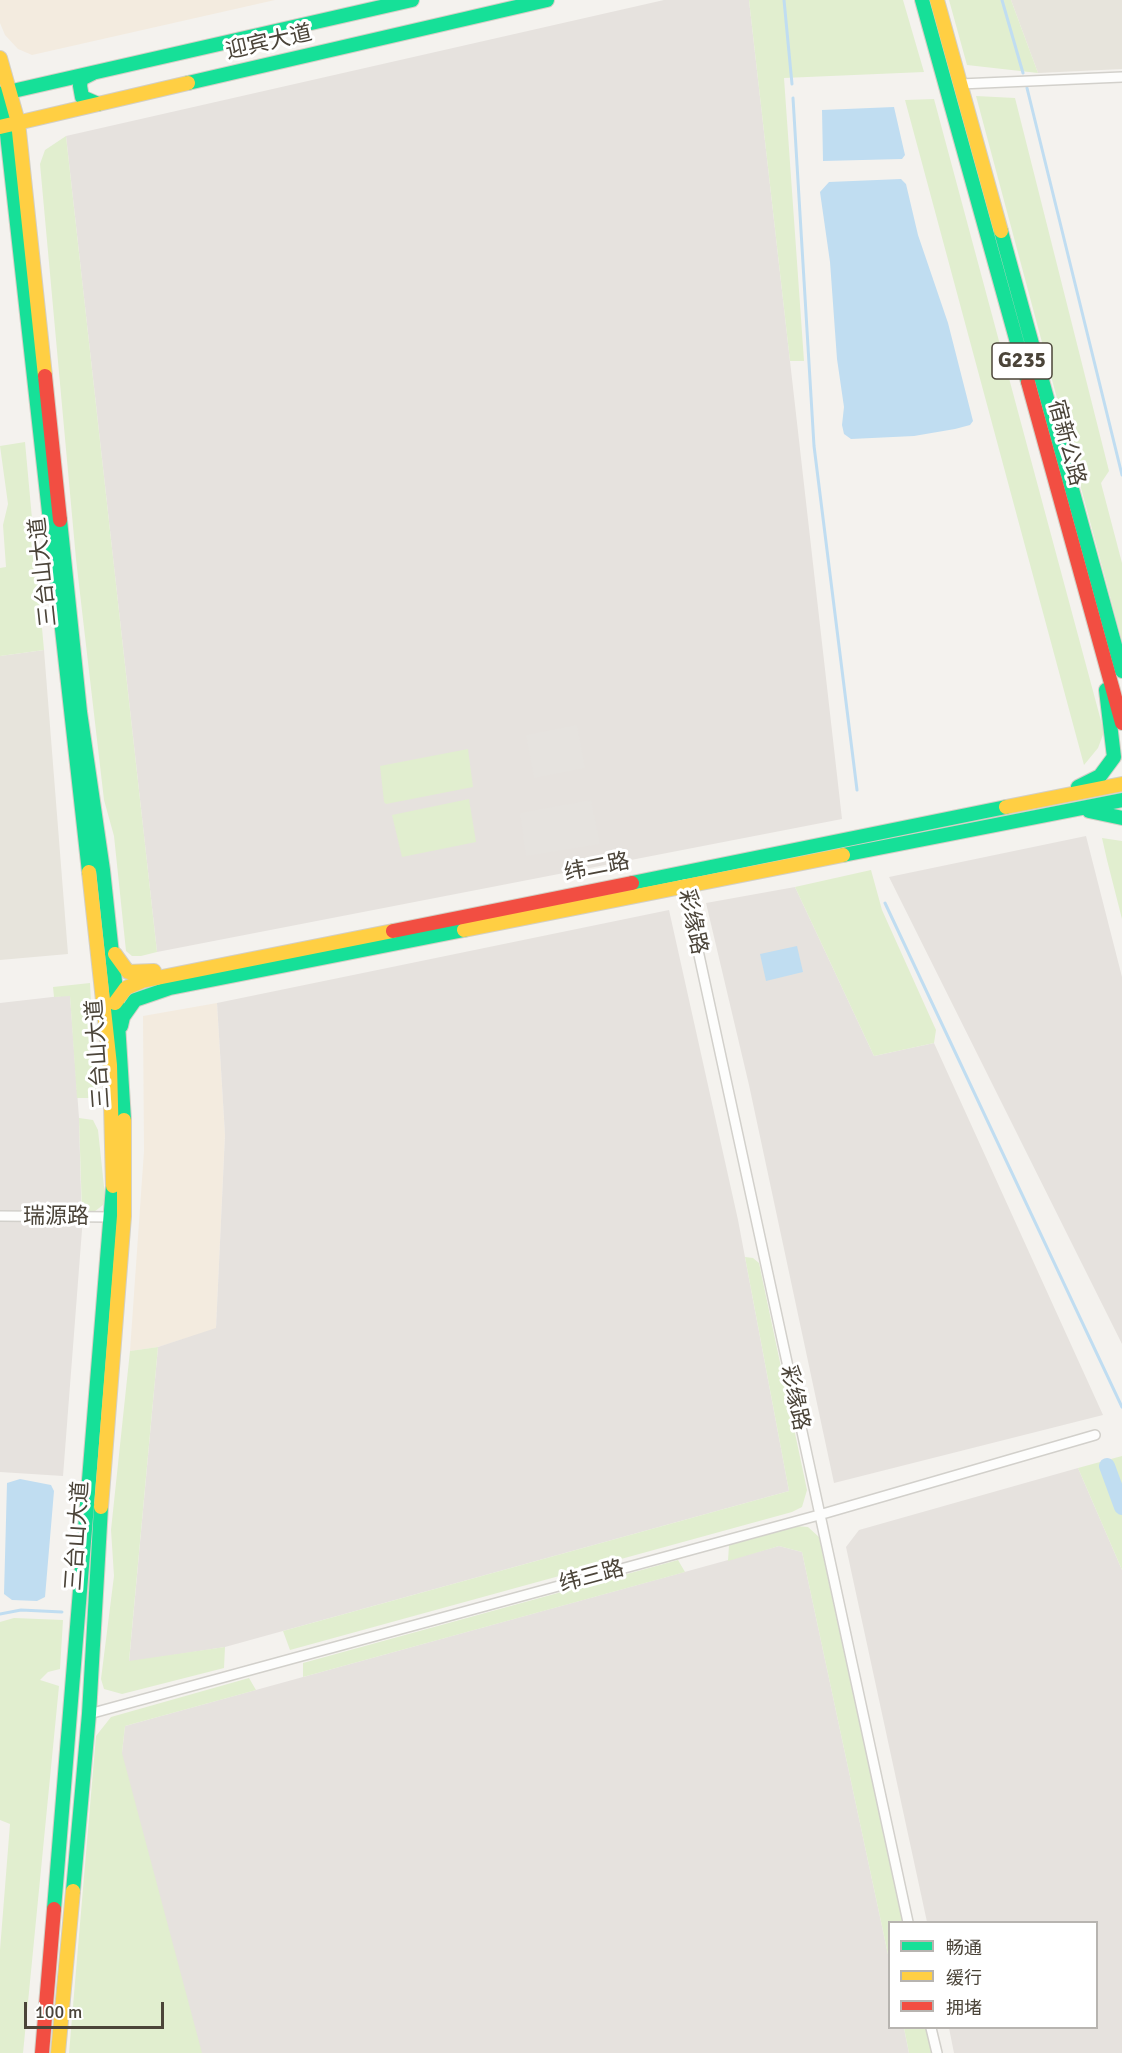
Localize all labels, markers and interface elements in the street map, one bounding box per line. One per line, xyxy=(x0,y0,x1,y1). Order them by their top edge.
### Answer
street label: 迎宾大道 xyxy=(223,20,315,66)
road number: G235 xyxy=(992,343,1052,379)
street label: 宿新公路 xyxy=(1042,397,1090,489)
street label: 三台山大道 xyxy=(25,516,63,628)
street label: 纬二路 xyxy=(562,849,632,887)
street label: 彩缘路 xyxy=(672,887,712,957)
street label: 三台山大道 xyxy=(82,998,116,1110)
street label: 瑞源路 xyxy=(23,1204,89,1230)
street label: 彩缘路 xyxy=(774,1363,814,1433)
street label: 三台山大道 xyxy=(61,1480,95,1592)
street label: 纬三路 xyxy=(557,1556,627,1598)
legend xyxy=(888,1921,1098,2029)
text: 畅通 xyxy=(946,1937,982,1959)
text: 缓行 xyxy=(946,1967,982,1989)
scale bar xyxy=(27,1990,166,2028)
text: 拥堵 xyxy=(946,1997,982,2019)
text: 100 m xyxy=(35,2001,82,2023)

